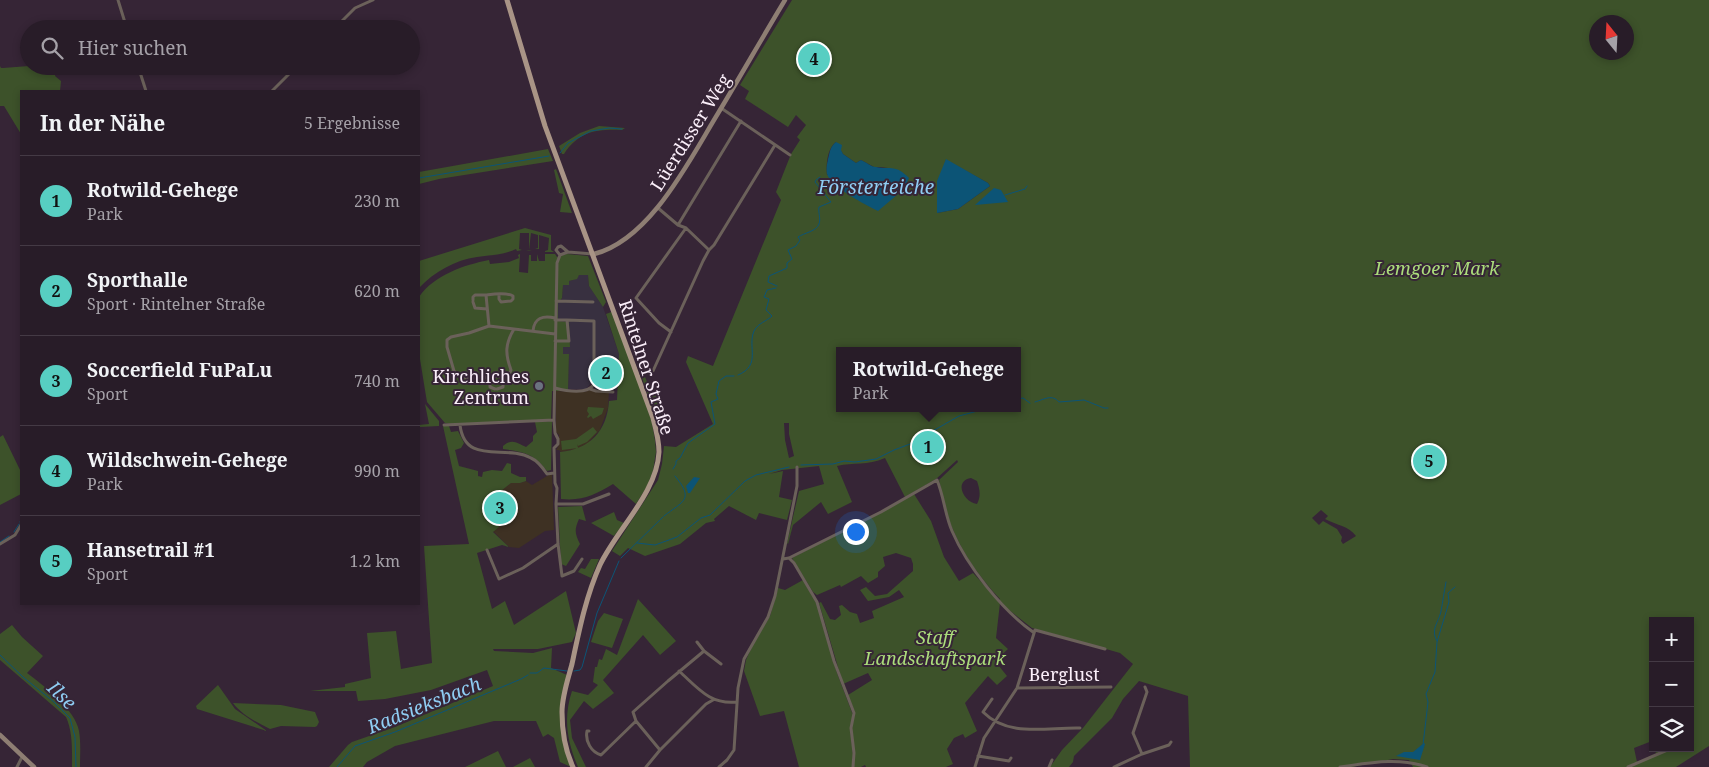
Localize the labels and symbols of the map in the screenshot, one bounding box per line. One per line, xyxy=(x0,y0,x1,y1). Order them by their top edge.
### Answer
north arrow xyxy=(1589,15,1634,60)
pin: 4 xyxy=(798,40,830,78)
street label: Lüerdisser Weg xyxy=(644,69,736,195)
water label: Försterteiche xyxy=(817,174,934,200)
park label: Lemgoer Mark xyxy=(1374,256,1500,280)
street label: Rintelner Straße xyxy=(614,296,680,438)
pin: 2 xyxy=(590,354,622,392)
place label: Kirchliches Zentrum xyxy=(433,364,529,409)
marker: Kirchliches Zentrum xyxy=(533,380,545,392)
pin: 1 xyxy=(912,428,944,466)
pin: 5 xyxy=(1413,442,1445,480)
pin: 3 xyxy=(484,489,516,527)
your location xyxy=(843,519,869,545)
park label: Staff Landschaftspark xyxy=(863,625,1006,670)
street label: Berglust xyxy=(1028,662,1100,686)
water label: Radsieksbach xyxy=(362,670,485,740)
water label: Ilse xyxy=(41,674,82,715)

